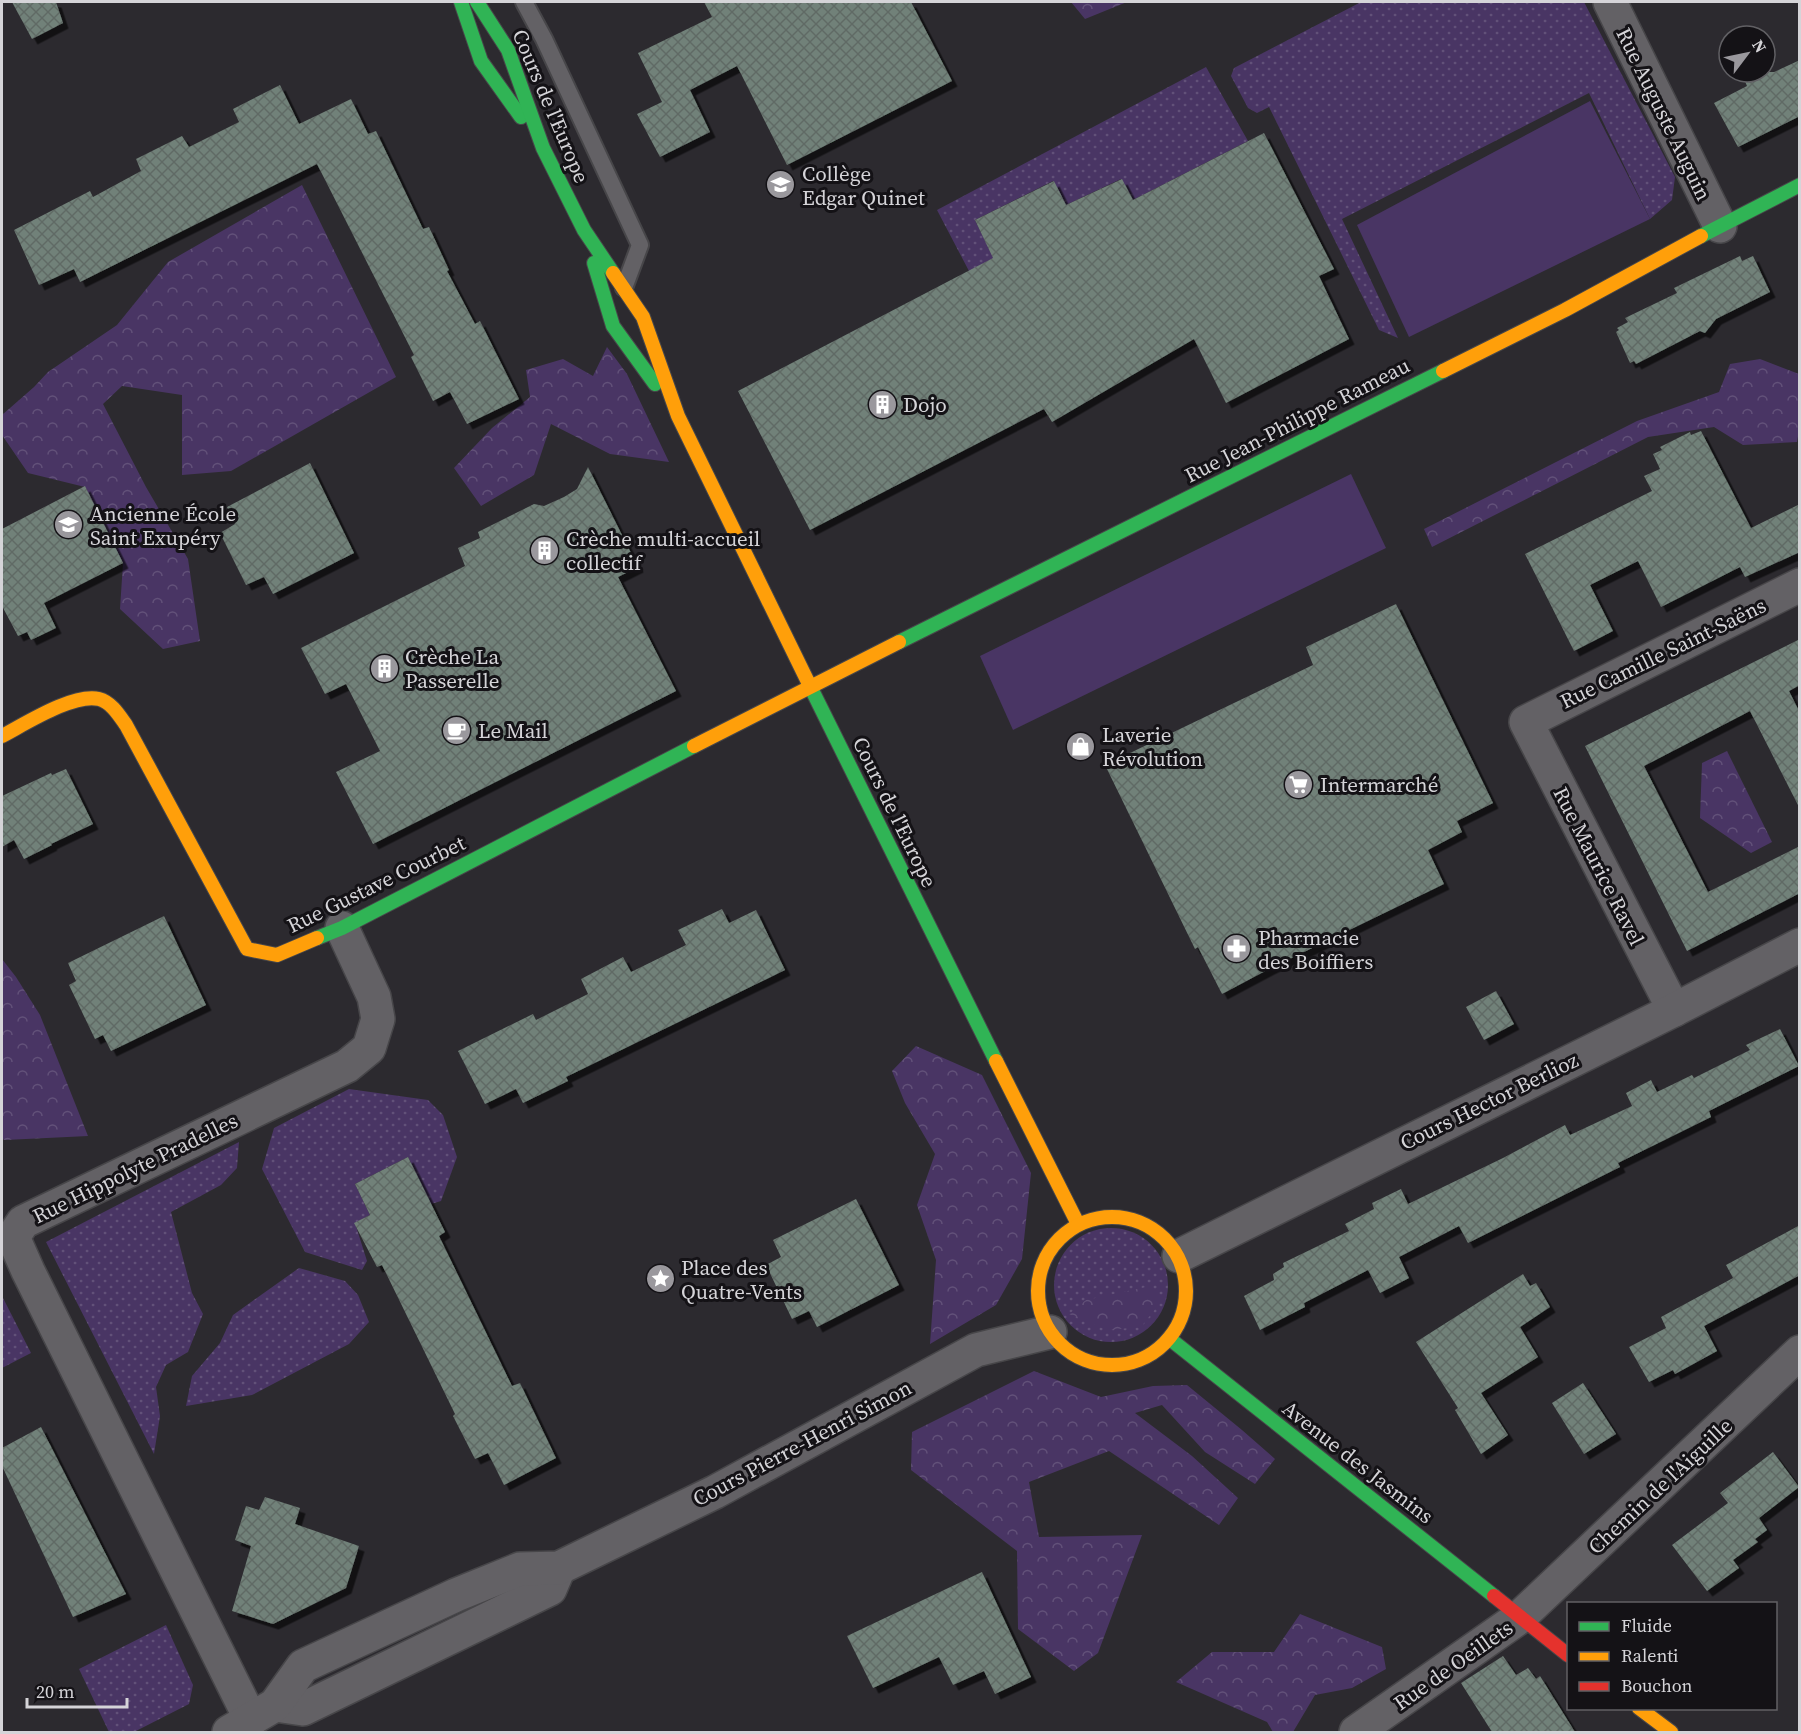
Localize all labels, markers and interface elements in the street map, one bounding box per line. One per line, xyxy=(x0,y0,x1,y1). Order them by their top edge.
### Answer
street label: Rue Auguste Auguin xyxy=(1610,23,1719,206)
north arrow xyxy=(1717,24,1777,84)
street label: Cours de l'Europe xyxy=(506,25,596,187)
text: N xyxy=(1747,35,1772,57)
place label: Collège Edgar Quinet xyxy=(802,159,925,212)
school or university icon: Collège Edgar Quinet xyxy=(765,169,797,201)
street label: Rue Jean-Philippe Rameau xyxy=(1180,351,1414,489)
building icon: Dojo xyxy=(866,388,898,420)
place label: Dojo xyxy=(903,390,947,419)
place label: Ancienne École Saint Exupéry xyxy=(90,499,236,552)
school or university icon: Ancienne École Saint Exupéry xyxy=(53,509,85,541)
place label: Crèche multi-accueil collectif xyxy=(566,524,760,577)
building icon: Crèche multi-accueil collectif xyxy=(529,534,561,566)
street label: Rue Camille Saint-Saëns xyxy=(1555,590,1771,716)
place label: Crèche La Passerelle xyxy=(405,642,499,695)
building icon: Crèche La Passerelle xyxy=(368,652,400,684)
cafe icon: Le Mail xyxy=(441,714,473,746)
place label: Le Mail xyxy=(478,716,548,745)
place label: Laverie Révolution xyxy=(1102,720,1203,773)
shop icon: Laverie Révolution xyxy=(1065,730,1097,762)
street label: Cours de l'Europe xyxy=(846,732,944,892)
supermarket icon: Intermarché xyxy=(1283,768,1315,800)
place label: Intermarché xyxy=(1320,770,1438,799)
street label: Rue Maurice Ravel xyxy=(1546,782,1652,950)
street label: Rue Gustave Courbet xyxy=(282,828,470,940)
place label: Pharmacie des Boiffiers xyxy=(1258,923,1373,976)
pharmacy icon: Pharmacie des Boiffiers xyxy=(1221,933,1253,965)
street label: Cours Hector Berlioz xyxy=(1395,1045,1583,1157)
street label: Rue Hippolyte Pradelles xyxy=(28,1106,242,1230)
place label: Place des Quatre-Vents xyxy=(681,1253,802,1306)
place icon: Place des Quatre-Vents xyxy=(644,1263,676,1295)
street label: Cours Pierre-Henri Simon xyxy=(688,1373,917,1513)
street label: Avenue des Jasmins xyxy=(1276,1394,1440,1530)
street label: Chemin de l'Aiguille xyxy=(1582,1411,1738,1561)
legend xyxy=(1567,1602,1777,1710)
street label: Rue de Oeillets xyxy=(1388,1613,1518,1717)
text: Fluide xyxy=(1621,1613,1672,1638)
text: Ralenti xyxy=(1621,1643,1678,1668)
scale bar xyxy=(27,1671,128,1709)
text: Bouchon xyxy=(1621,1673,1693,1698)
text: 20 m xyxy=(36,1679,74,1704)

